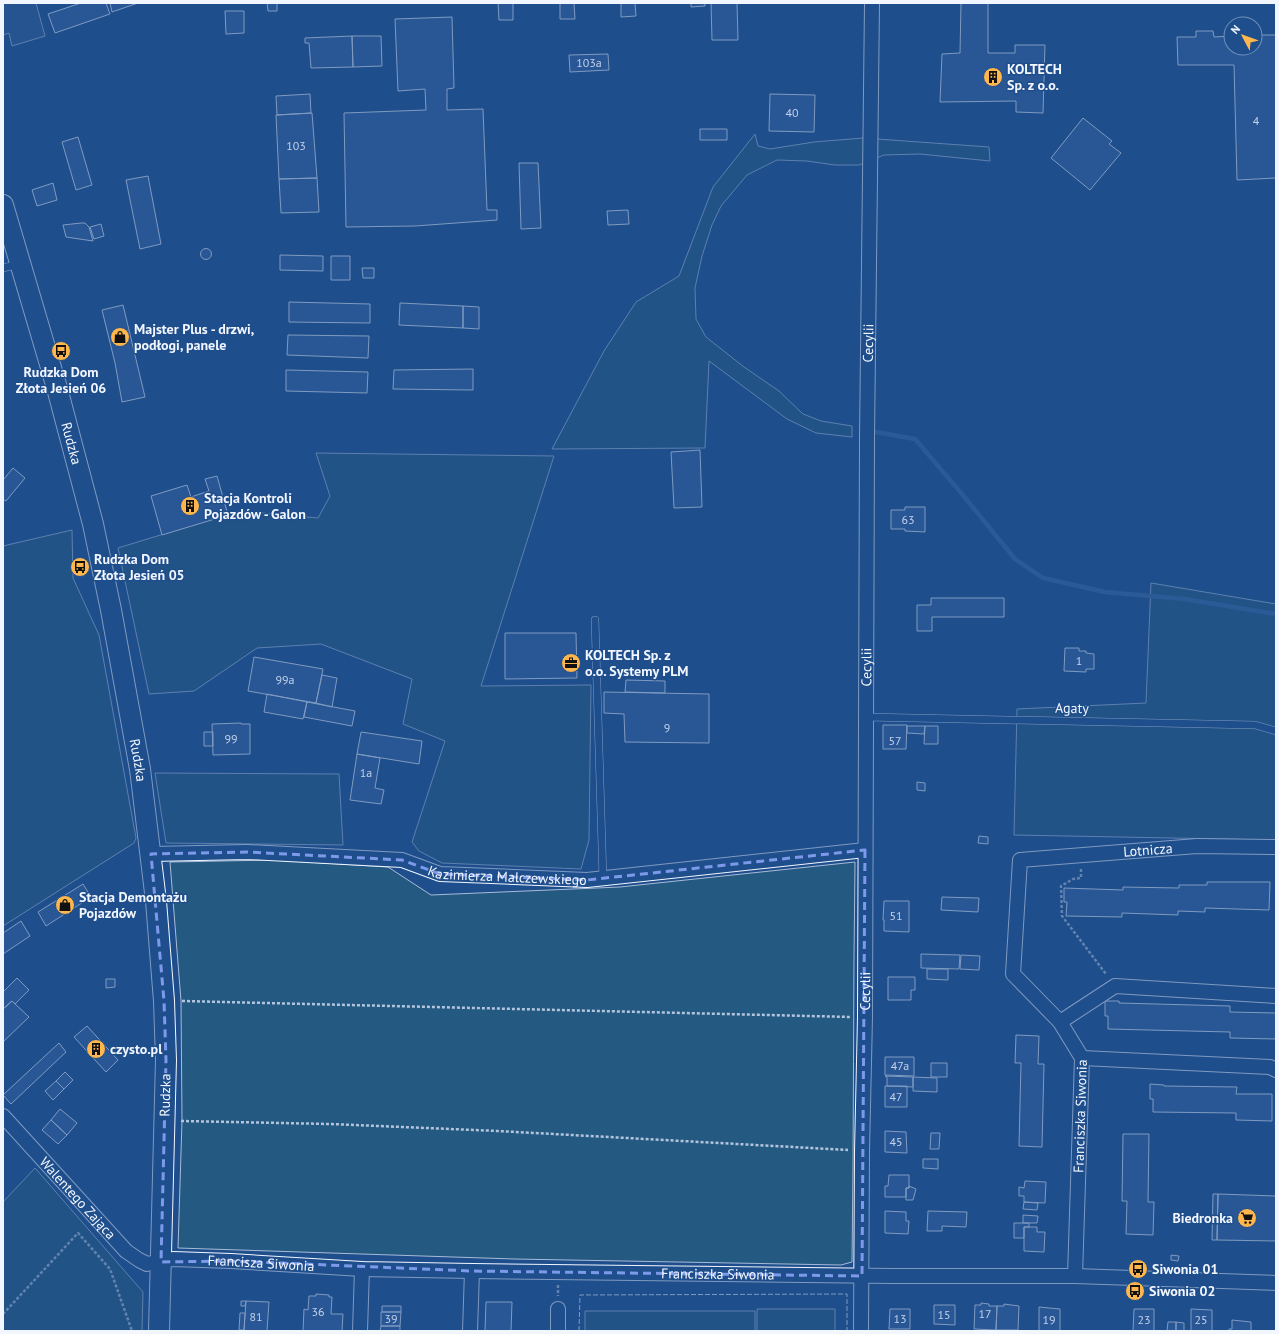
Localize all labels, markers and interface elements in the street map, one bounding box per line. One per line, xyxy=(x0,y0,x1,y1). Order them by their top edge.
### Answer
north arrow xyxy=(1223,16,1263,56)
text: N xyxy=(1228,22,1243,37)
house number: 103a xyxy=(576,55,602,70)
place label: KOLTECH Sp. z o.o. xyxy=(1007,60,1062,94)
building icon: KOLTECH Sp. z o.o. xyxy=(982,66,1004,88)
house number: 40 xyxy=(785,105,799,120)
house number: 4 xyxy=(1253,113,1260,128)
house number: 103 xyxy=(286,138,306,153)
place label: Majster Plus - drzwi, podłogi, panele xyxy=(134,320,254,354)
street label: Cecylii xyxy=(859,324,877,363)
shop icon: Majster Plus - drzwi, podłogi, panele xyxy=(109,326,131,348)
bus stop icon: Rudzka Dom Złota Jesień 06 xyxy=(50,340,72,362)
place label: Rudzka Dom Złota Jesień 06 xyxy=(16,363,106,397)
street label: Rudzka xyxy=(57,420,86,467)
place label: Stacja Kontroli Pojazdów - Galon xyxy=(204,489,306,523)
building icon: Stacja Kontroli Pojazdów - Galon xyxy=(179,495,201,517)
house number: 63 xyxy=(901,512,915,527)
place label: Rudzka Dom Złota Jesień 05 xyxy=(94,550,185,584)
bus stop icon: Rudzka Dom Złota Jesień 05 xyxy=(69,556,91,578)
place label: KOLTECH Sp. z o.o. Systemy PLM xyxy=(585,646,689,680)
street label: Cecylii xyxy=(857,648,875,686)
office icon: KOLTECH Sp. z o.o. Systemy PLM xyxy=(560,652,582,674)
house number: 1 xyxy=(1076,653,1082,668)
house number: 99a xyxy=(275,672,295,687)
street label: Agaty xyxy=(1055,699,1089,717)
house number: 9 xyxy=(664,720,670,735)
house number: 99 xyxy=(224,731,238,746)
house number: 57 xyxy=(888,733,902,748)
street label: Rudzka xyxy=(126,737,150,783)
house number: 1a xyxy=(360,765,372,780)
street label: Lotnicza xyxy=(1123,839,1173,861)
street label: Kazimierza Malczewskiego xyxy=(425,861,587,889)
place label: Stacja Demontażu Pojazdów xyxy=(79,888,187,922)
shop icon: Stacja Demontażu Pojazdów xyxy=(54,894,76,916)
house number: 51 xyxy=(889,908,903,923)
street label: Cecylii xyxy=(856,972,874,1010)
building icon: czysto.pl xyxy=(85,1038,107,1060)
place label: czysto.pl xyxy=(110,1040,163,1058)
house number: 47a xyxy=(891,1058,909,1073)
street label: Franciszka Siwonia xyxy=(1069,1059,1091,1173)
street label: Rudzka xyxy=(156,1073,174,1117)
house number: 47 xyxy=(889,1089,903,1104)
house number: 45 xyxy=(889,1134,903,1149)
street label: Walentego Zająca xyxy=(36,1153,120,1243)
supermarket icon: Biedronka xyxy=(1236,1207,1258,1229)
place label: Biedronka xyxy=(1172,1209,1233,1227)
street label: Francisza Siwonia xyxy=(207,1251,315,1275)
bus stop icon: Siwonia 01 xyxy=(1127,1258,1149,1280)
place label: Siwonia 01 xyxy=(1152,1260,1218,1278)
street label: Franciszka Siwonia xyxy=(661,1264,775,1284)
bus stop icon: Siwonia 02 xyxy=(1124,1280,1146,1302)
place label: Siwonia 02 xyxy=(1149,1282,1215,1300)
house number: 36 xyxy=(311,1304,325,1319)
house number: 17 xyxy=(978,1306,992,1321)
house number: 15 xyxy=(937,1307,951,1322)
house number: 81 xyxy=(249,1309,263,1324)
house number: 39 xyxy=(384,1311,398,1326)
house number: 13 xyxy=(893,1311,907,1326)
house number: 19 xyxy=(1042,1312,1056,1327)
house number: 23 xyxy=(1137,1312,1151,1327)
house number: 25 xyxy=(1194,1312,1208,1327)

